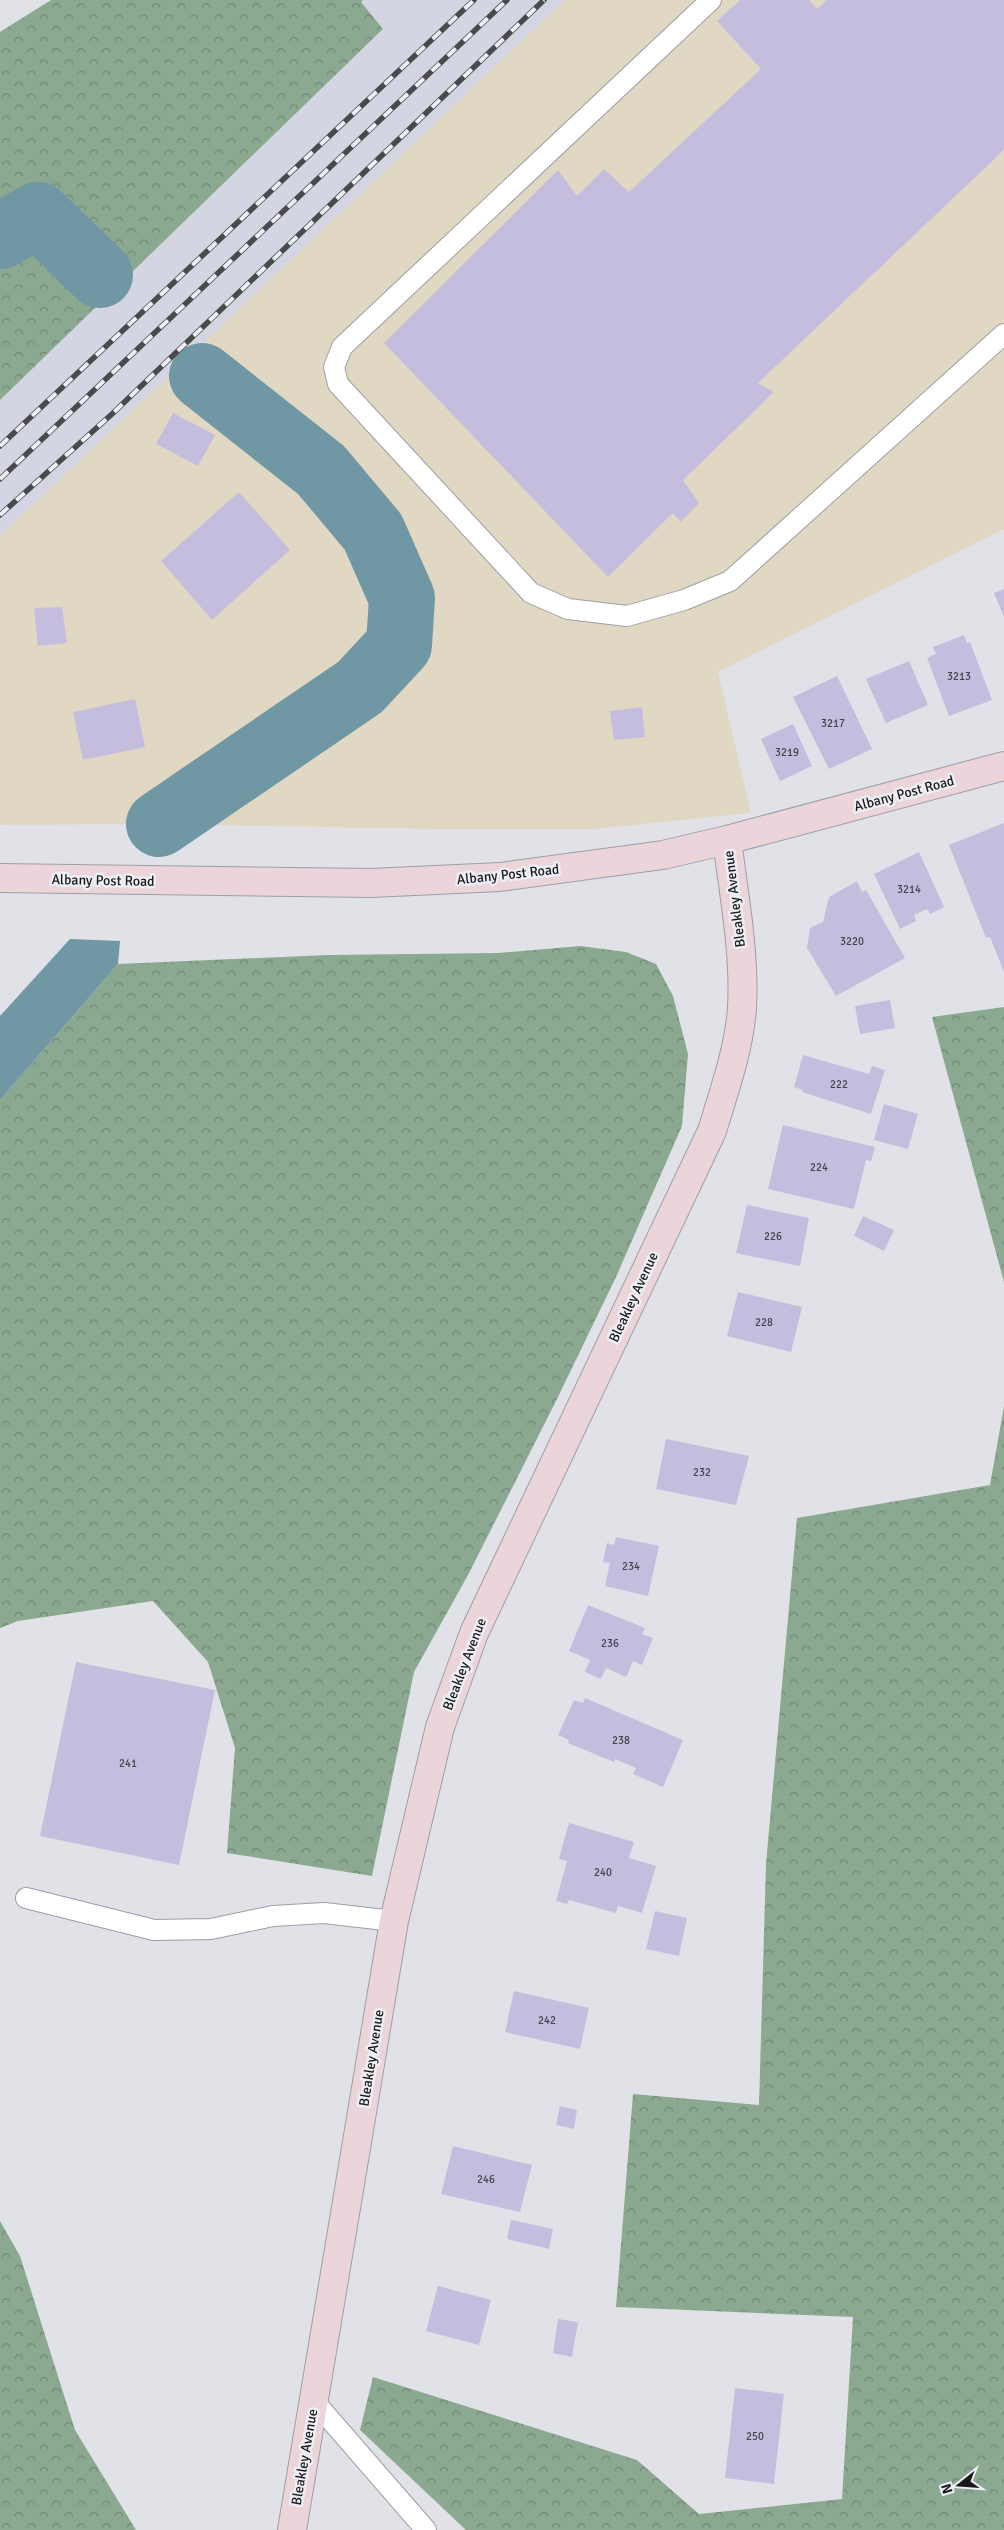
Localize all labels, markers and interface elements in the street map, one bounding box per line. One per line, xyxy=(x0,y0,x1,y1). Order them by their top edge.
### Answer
house number: 3213 xyxy=(947,670,971,683)
house number: 3217 xyxy=(821,717,845,730)
house number: 3219 xyxy=(775,746,799,759)
street label: Albany Post Road xyxy=(852,772,956,815)
street label: Bleakley Avenue xyxy=(720,849,749,948)
street label: Albany Post Road xyxy=(456,861,560,888)
street label: Albany Post Road xyxy=(51,871,155,890)
house number: 3214 xyxy=(897,883,921,896)
house number: 3220 xyxy=(840,935,864,948)
house number: 222 xyxy=(830,1078,848,1091)
house number: 224 xyxy=(810,1161,828,1174)
house number: 226 xyxy=(764,1230,782,1243)
street label: Bleakley Avenue xyxy=(605,1249,662,1345)
house number: 228 xyxy=(755,1316,773,1329)
house number: 232 xyxy=(693,1466,711,1479)
house number: 234 xyxy=(622,1560,640,1573)
street label: Bleakley Avenue xyxy=(439,1616,490,1713)
house number: 236 xyxy=(601,1637,619,1650)
house number: 238 xyxy=(612,1734,630,1747)
house number: 241 xyxy=(119,1757,137,1770)
house number: 240 xyxy=(594,1866,612,1879)
street label: Bleakley Avenue xyxy=(355,2009,388,2108)
house number: 242 xyxy=(538,2014,556,2027)
house number: 246 xyxy=(477,2173,495,2186)
street label: Bleakley Avenue xyxy=(288,2408,321,2507)
house number: 250 xyxy=(746,2430,764,2443)
north arrow xyxy=(934,2460,984,2510)
text: N xyxy=(937,2482,957,2496)

